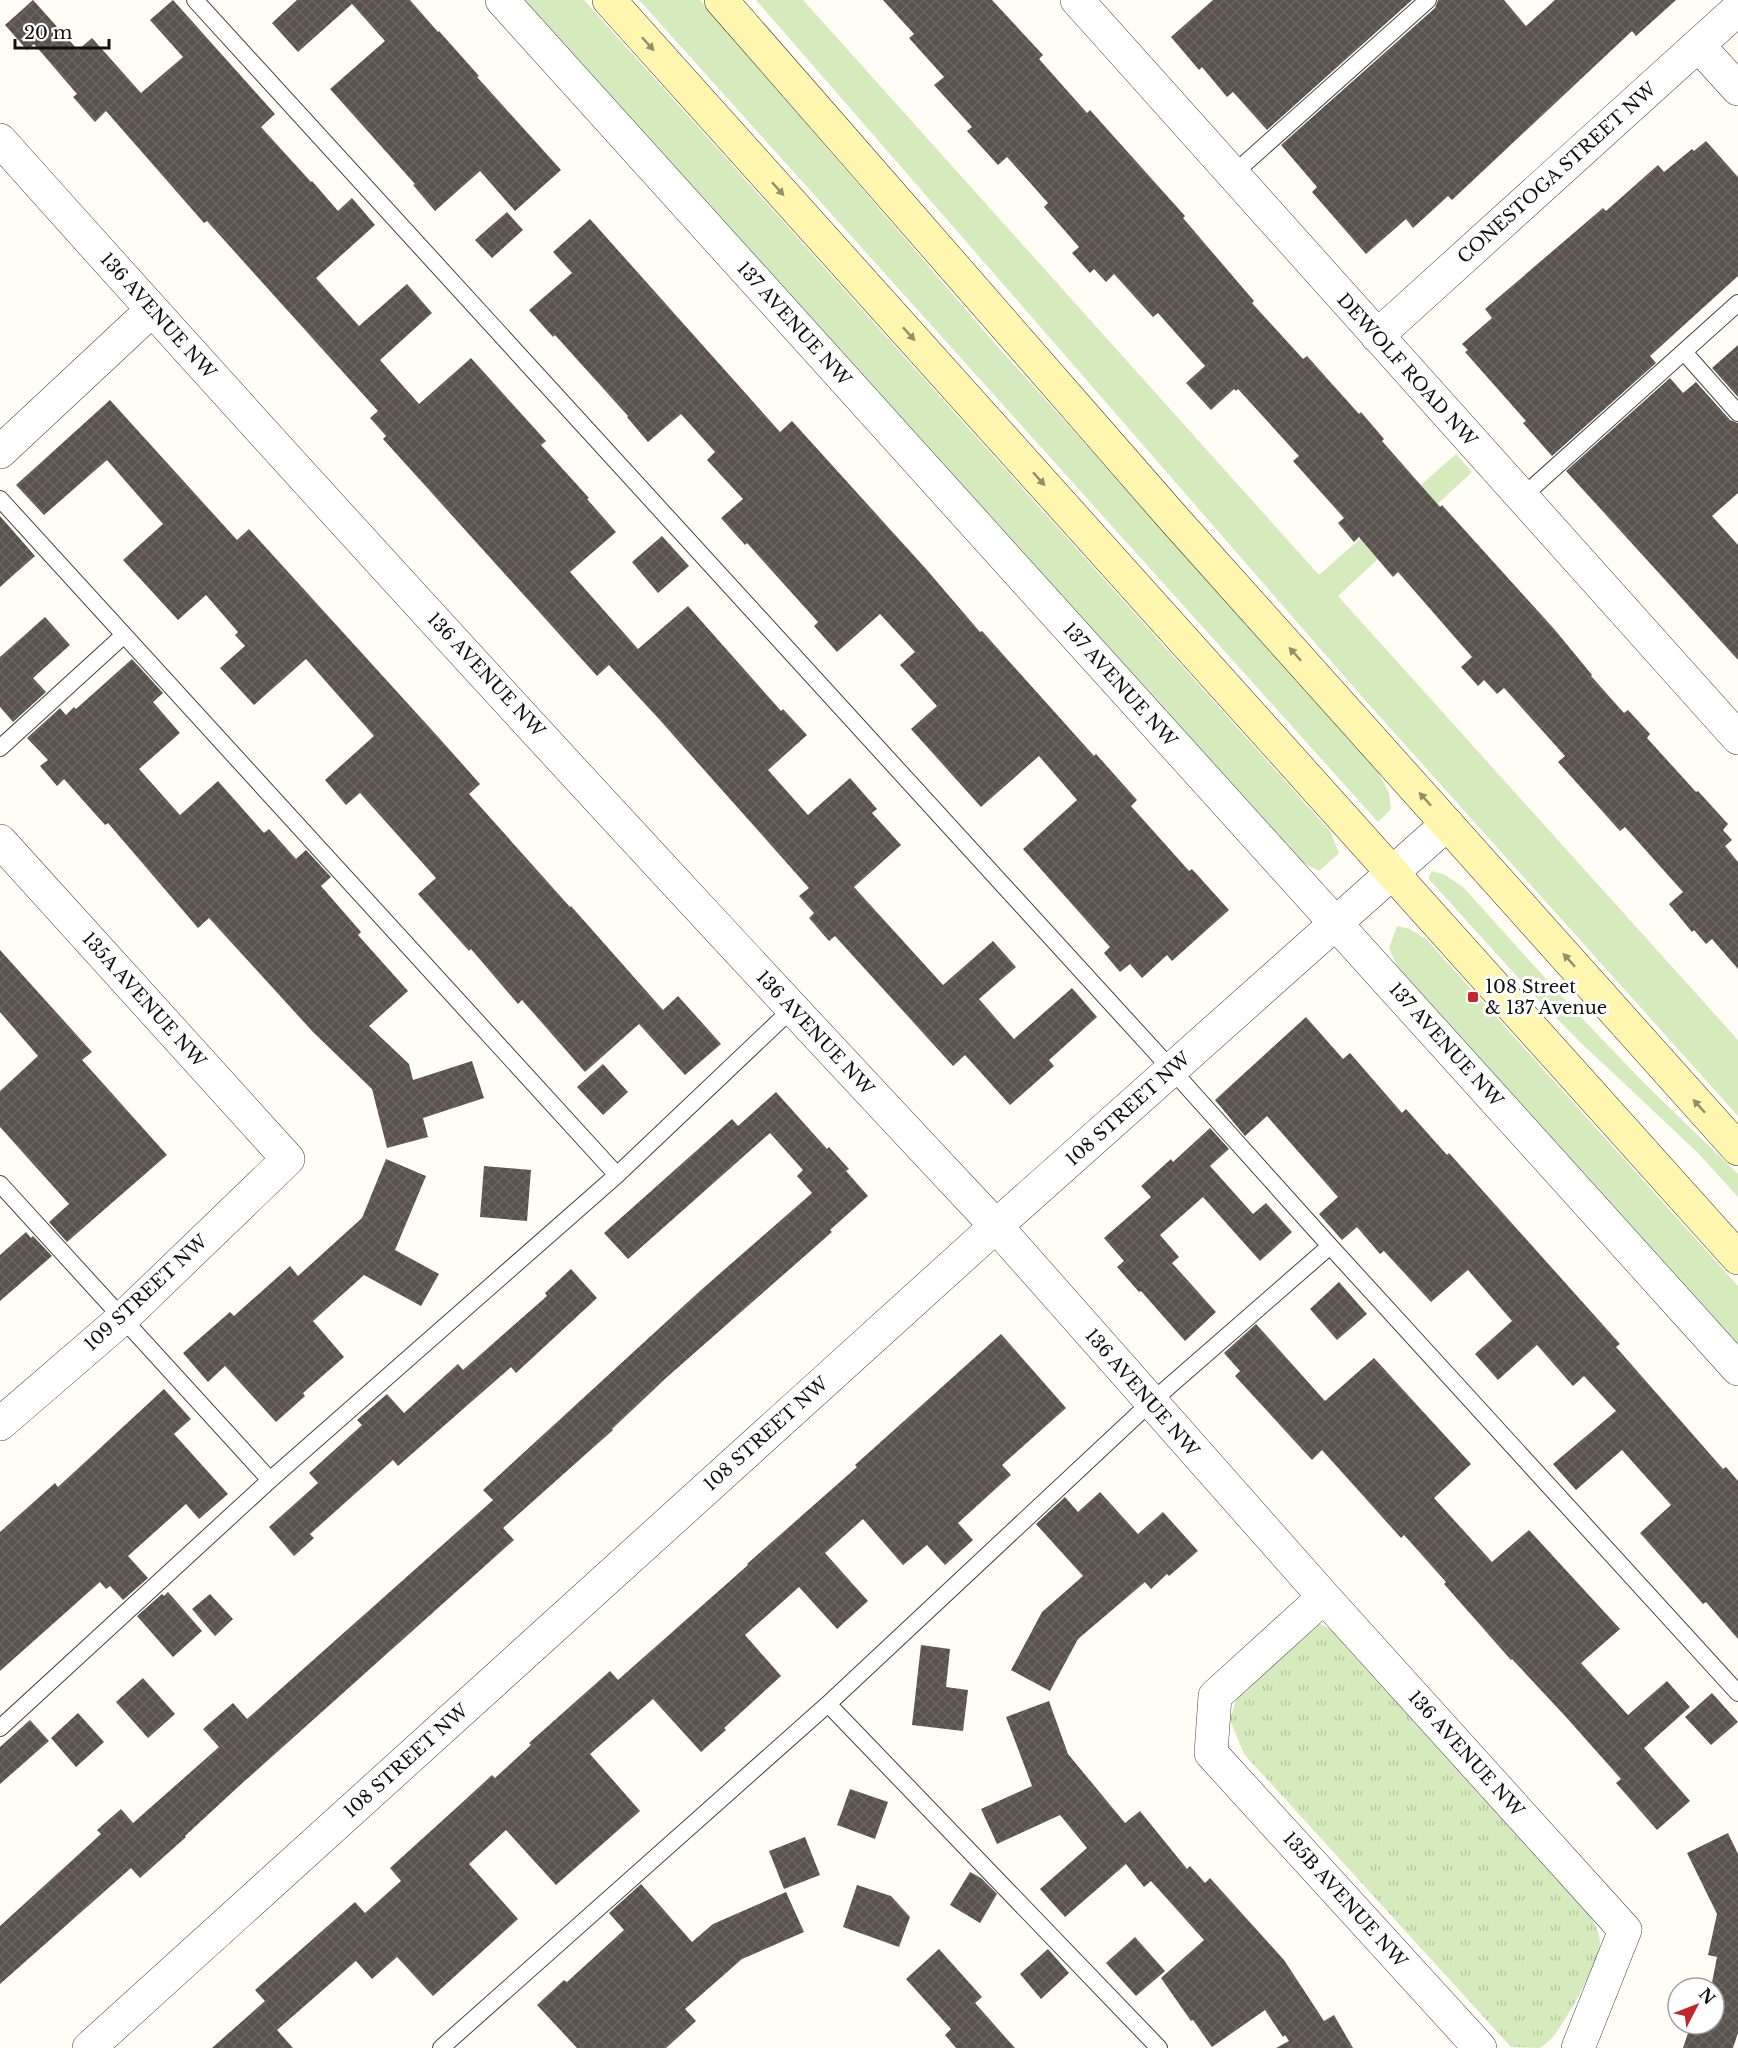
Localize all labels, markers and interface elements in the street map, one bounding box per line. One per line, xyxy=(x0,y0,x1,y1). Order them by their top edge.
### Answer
scale bar xyxy=(15,12,110,50)
text: 20 m xyxy=(24,22,72,44)
one-way arrow xyxy=(641,36,655,51)
street label: CONESTOGA STREET NW xyxy=(1453,77,1662,268)
one-way arrow xyxy=(771,181,785,196)
street label: 136 AVENUE NW xyxy=(96,248,221,384)
street label: 137 AVENUE NW xyxy=(732,257,856,391)
street label: DEWOLF ROAD NW xyxy=(1332,289,1482,452)
one-way arrow xyxy=(902,326,915,341)
one-way arrow xyxy=(1032,471,1045,486)
street label: 136 AVENUE NW xyxy=(423,608,550,742)
street label: 137 AVENUE NW xyxy=(1058,618,1182,752)
one-way arrow xyxy=(1289,647,1302,662)
one-way arrow xyxy=(1419,792,1432,807)
street label: 135A AVENUE NW xyxy=(78,928,211,1073)
one-way arrow xyxy=(1563,953,1576,968)
street label: 136 AVENUE NW xyxy=(752,966,879,1100)
place label: 108 Street & 137 Avenue xyxy=(1485,976,1607,1019)
street label: 137 AVENUE NW xyxy=(1384,978,1508,1112)
marker: 108 Street & 137 Avenue xyxy=(1466,990,1480,1004)
street label: 108 STREET NW xyxy=(1061,1047,1195,1171)
one-way arrow xyxy=(1692,1098,1706,1113)
street label: 109 STREET NW xyxy=(80,1230,213,1356)
street label: 136 AVENUE NW xyxy=(1080,1325,1204,1462)
street label: 108 STREET NW xyxy=(699,1372,833,1496)
street label: 136 AVENUE NW xyxy=(1404,1686,1529,1822)
street label: 108 STREET NW xyxy=(339,1699,473,1823)
street label: 135B AVENUE NW xyxy=(1278,1828,1412,1973)
north arrow xyxy=(1666,1976,1726,2036)
text: N xyxy=(1695,1984,1720,2008)

